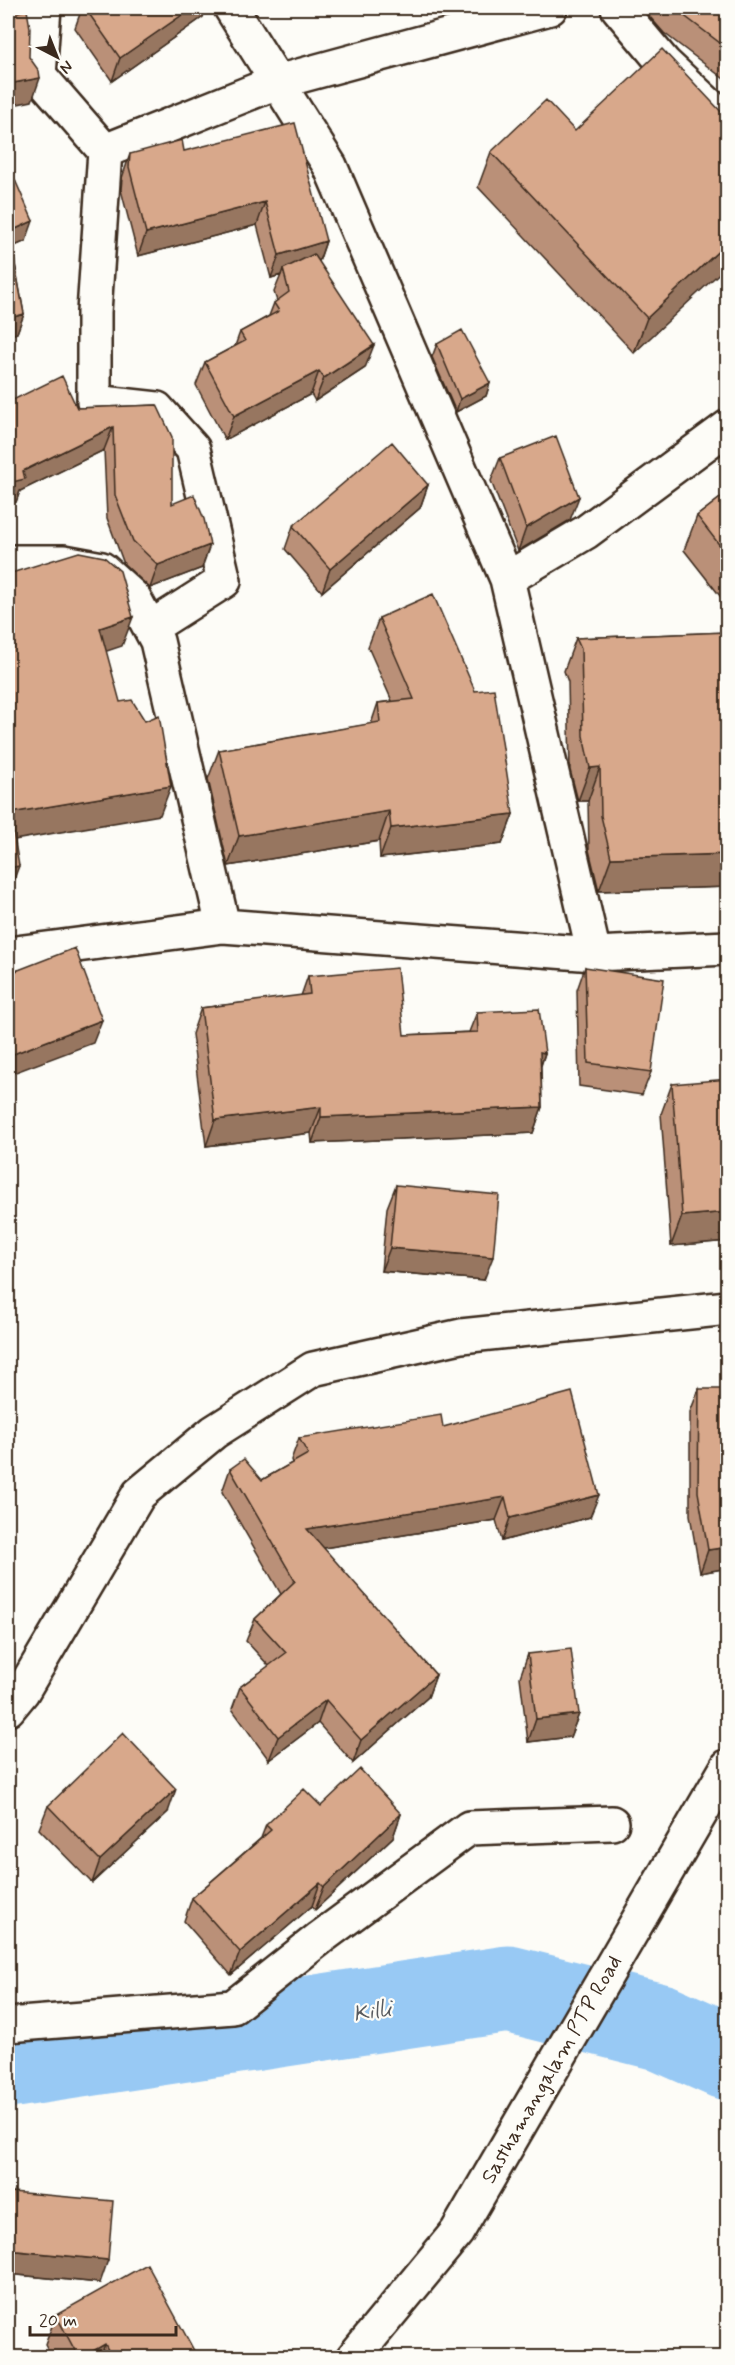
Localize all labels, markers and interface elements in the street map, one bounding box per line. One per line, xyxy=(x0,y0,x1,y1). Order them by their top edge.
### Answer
north arrow xyxy=(27,27,87,87)
text: N xyxy=(55,56,77,78)
street label: Sasthamangalam PTP Road xyxy=(475,1950,629,2189)
water label: Killi xyxy=(351,1995,397,2029)
scale bar xyxy=(30,2299,176,2337)
text: 20 m xyxy=(39,2309,77,2333)

